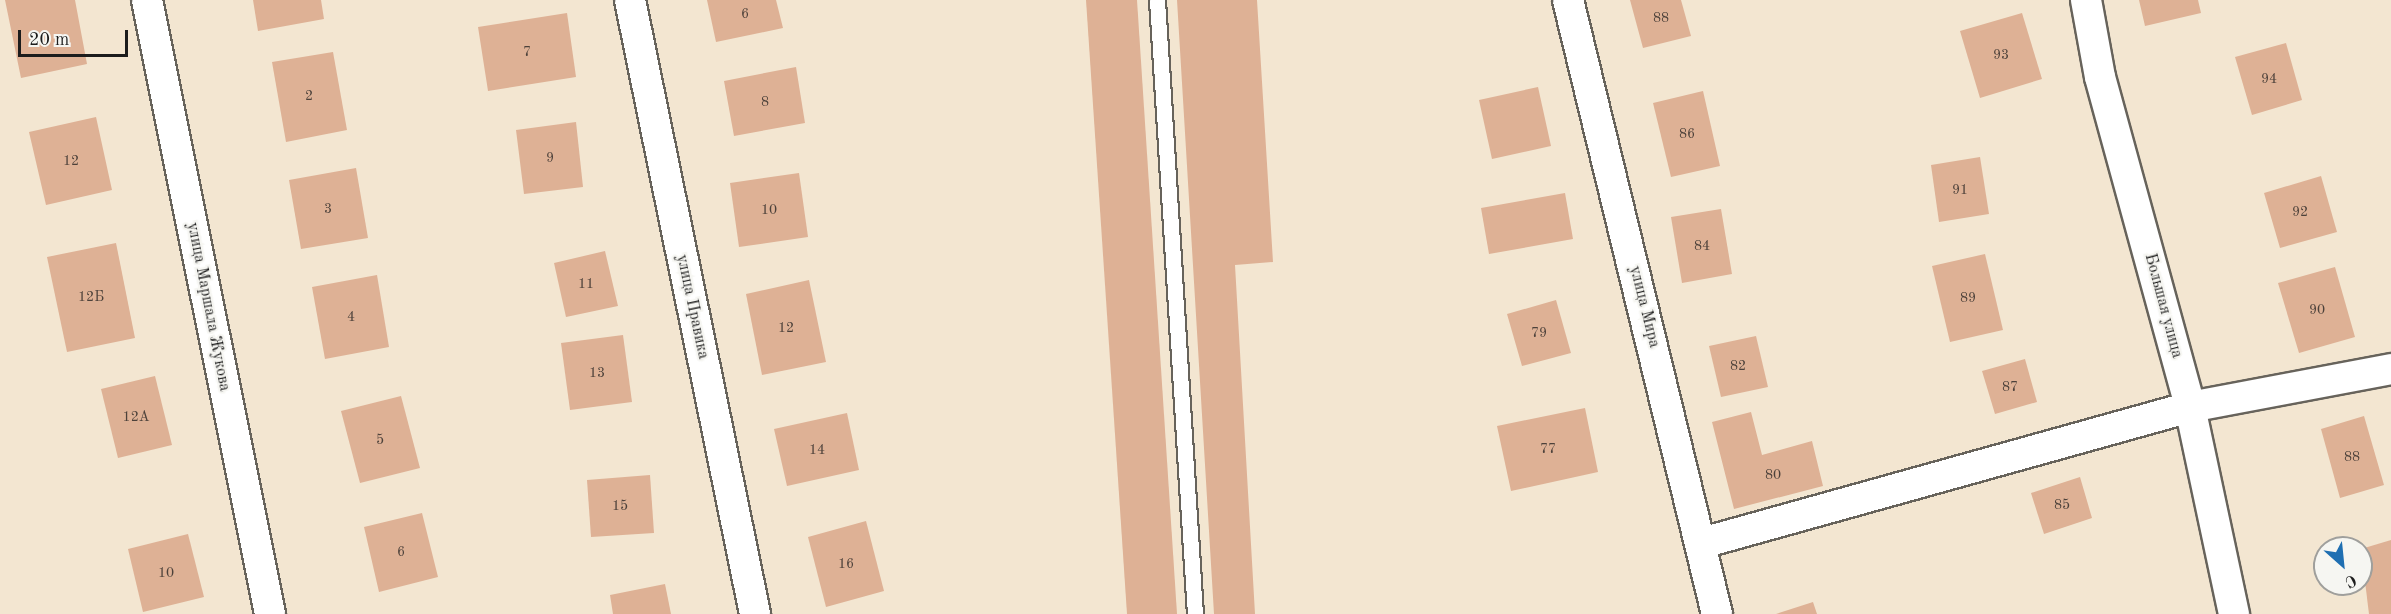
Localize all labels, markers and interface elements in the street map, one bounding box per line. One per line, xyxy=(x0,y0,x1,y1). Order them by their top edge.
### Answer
house number: 6 xyxy=(741,6,749,22)
house number: 88 xyxy=(1653,10,1669,26)
scale bar xyxy=(21,18,130,56)
text: 20 m xyxy=(29,31,69,49)
house number: 7 xyxy=(523,44,531,60)
house number: 93 xyxy=(1993,47,2009,63)
house number: 94 xyxy=(2261,71,2277,87)
house number: 2 xyxy=(305,88,313,104)
house number: 8 xyxy=(761,94,769,110)
house number: 86 xyxy=(1679,126,1695,142)
house number: 9 xyxy=(546,150,554,166)
house number: 12 xyxy=(63,153,79,169)
house number: 91 xyxy=(1952,182,1968,198)
house number: 3 xyxy=(324,201,332,217)
house number: 10 xyxy=(761,202,777,218)
house number: 92 xyxy=(2292,204,2308,220)
street label: улица Маршала Жукова xyxy=(182,221,234,393)
house number: 84 xyxy=(1694,238,1710,254)
street label: Большая улица xyxy=(2140,251,2186,361)
street label: улица Правика xyxy=(672,253,712,361)
street label: улица Мира xyxy=(1625,264,1663,350)
house number: 11 xyxy=(578,276,594,292)
house number: 12Б xyxy=(78,289,104,305)
house number: 89 xyxy=(1960,290,1976,306)
house number: 90 xyxy=(2309,302,2325,318)
house number: 4 xyxy=(347,309,355,325)
house number: 12 xyxy=(778,320,794,336)
house number: 79 xyxy=(1531,325,1547,341)
house number: 82 xyxy=(1730,358,1746,374)
house number: 13 xyxy=(589,365,605,381)
house number: 87 xyxy=(2002,379,2018,395)
house number: 12А xyxy=(123,409,149,425)
house number: 5 xyxy=(376,432,384,448)
house number: 77 xyxy=(1540,441,1556,457)
house number: 14 xyxy=(809,442,825,458)
house number: 88 xyxy=(2344,449,2360,465)
house number: 80 xyxy=(1765,467,1781,483)
house number: 85 xyxy=(2054,497,2070,513)
house number: 15 xyxy=(612,498,628,514)
north arrow xyxy=(2313,536,2373,596)
house number: 6 xyxy=(397,544,405,560)
house number: 16 xyxy=(838,556,854,572)
house number: 10 xyxy=(158,565,174,581)
text: С xyxy=(2342,571,2359,590)

